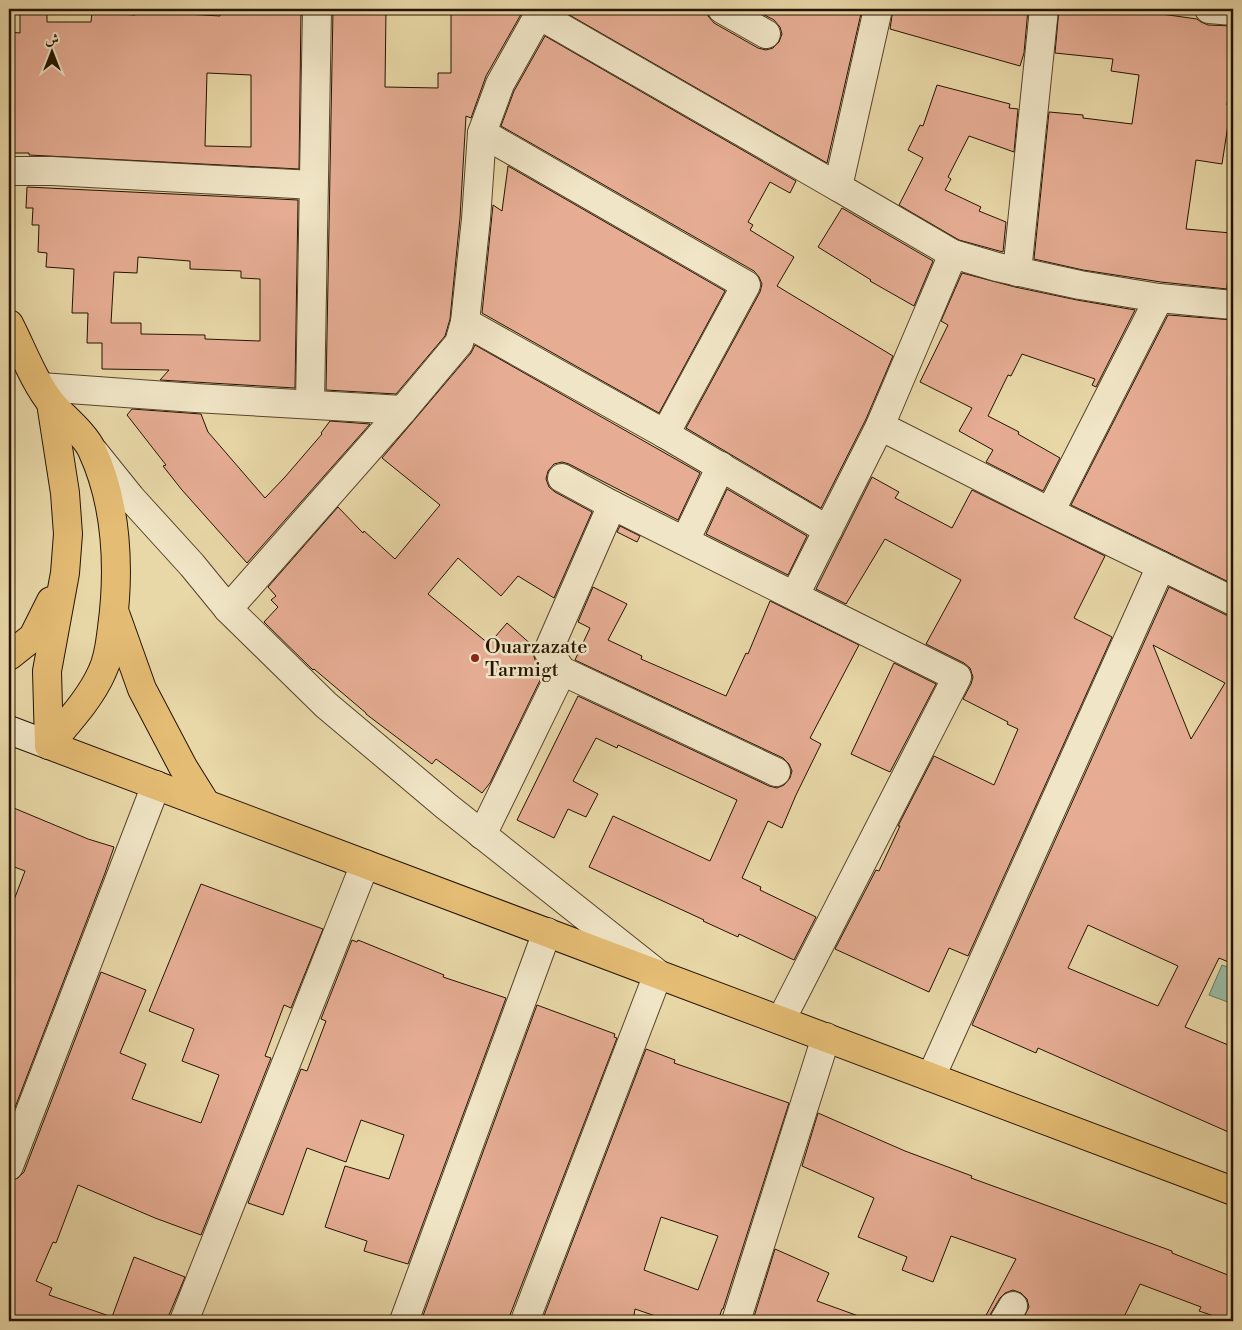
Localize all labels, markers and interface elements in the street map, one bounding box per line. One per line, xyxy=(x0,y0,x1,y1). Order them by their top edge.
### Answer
north arrow xyxy=(28,28,78,78)
text: ش xyxy=(45,31,59,49)
place label: Ouarzazate Tarmigt xyxy=(485,635,587,683)
marker: Ouarzazate Tarmigt xyxy=(469,652,481,664)

